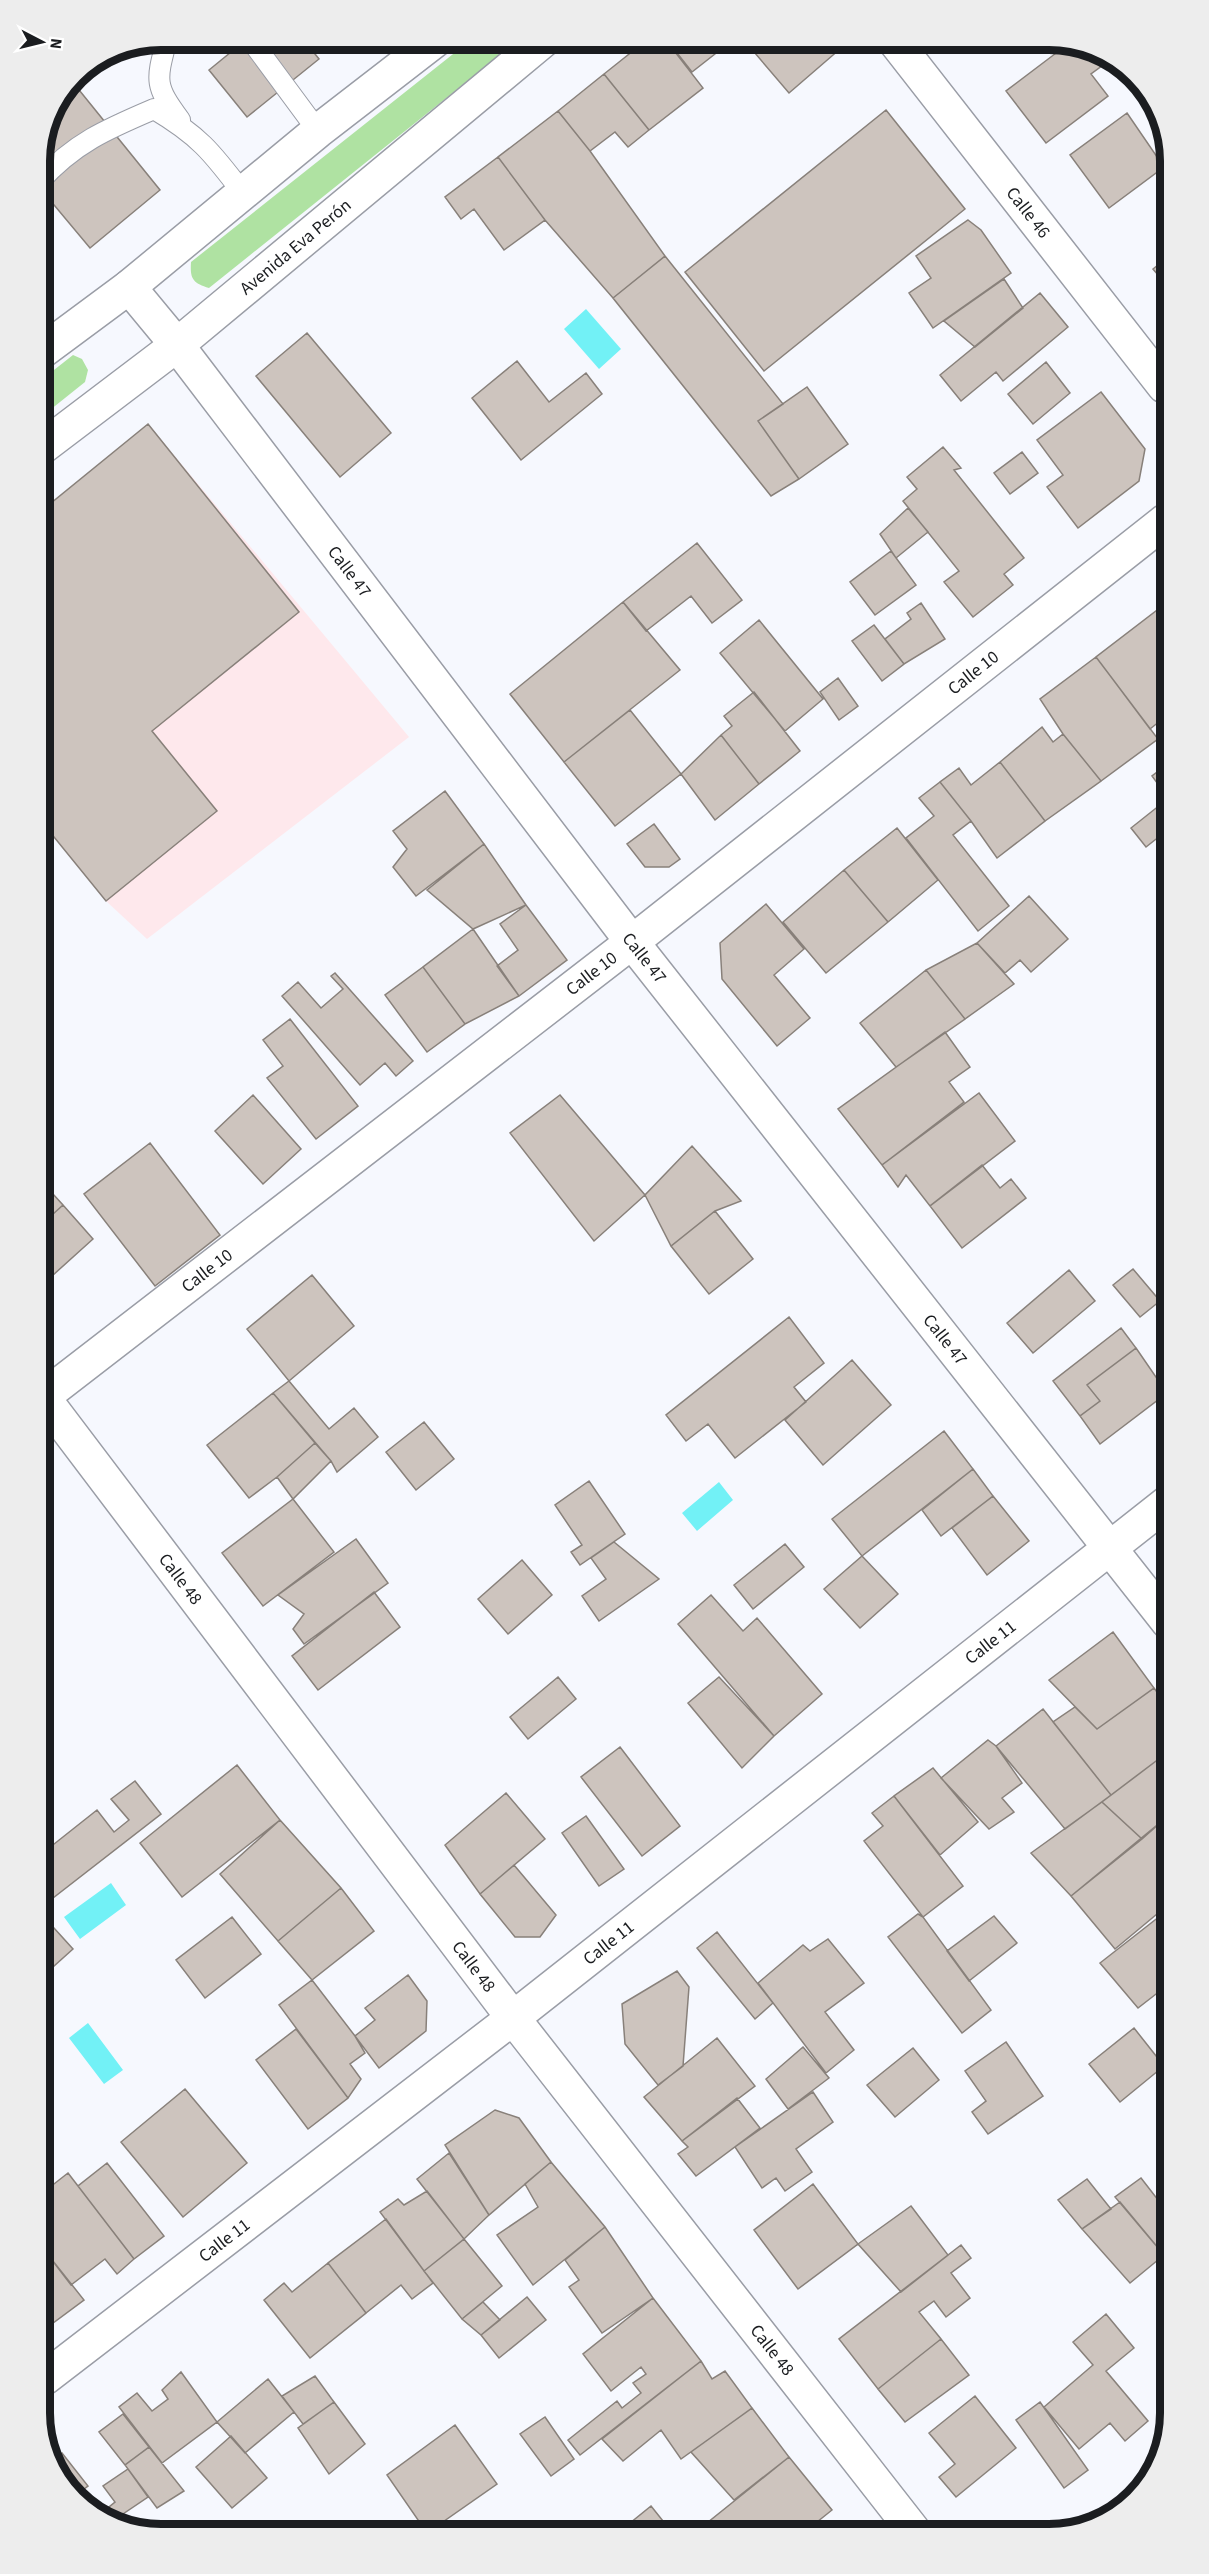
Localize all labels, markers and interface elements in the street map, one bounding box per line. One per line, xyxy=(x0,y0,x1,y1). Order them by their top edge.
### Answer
north arrow xyxy=(12,12,72,72)
text: N xyxy=(44,37,67,50)
street label: Calle 46 xyxy=(1000,181,1056,243)
street label: Avenida Eva Perón xyxy=(234,193,357,300)
street label: Calle 47 xyxy=(322,540,377,603)
street label: Calle 10 xyxy=(942,644,1004,701)
street label: Calle 47 xyxy=(616,927,673,989)
street label: Calle 10 xyxy=(560,945,622,1001)
street label: Calle 10 xyxy=(176,1242,238,1298)
street label: Calle 47 xyxy=(917,1309,973,1370)
street label: Calle 48 xyxy=(153,1548,208,1610)
street label: Calle 11 xyxy=(959,1614,1021,1670)
street label: Calle 11 xyxy=(578,1915,639,1971)
street label: Calle 48 xyxy=(446,1935,502,1997)
street label: Calle 11 xyxy=(193,2212,255,2268)
street label: Calle 48 xyxy=(744,2319,800,2381)

